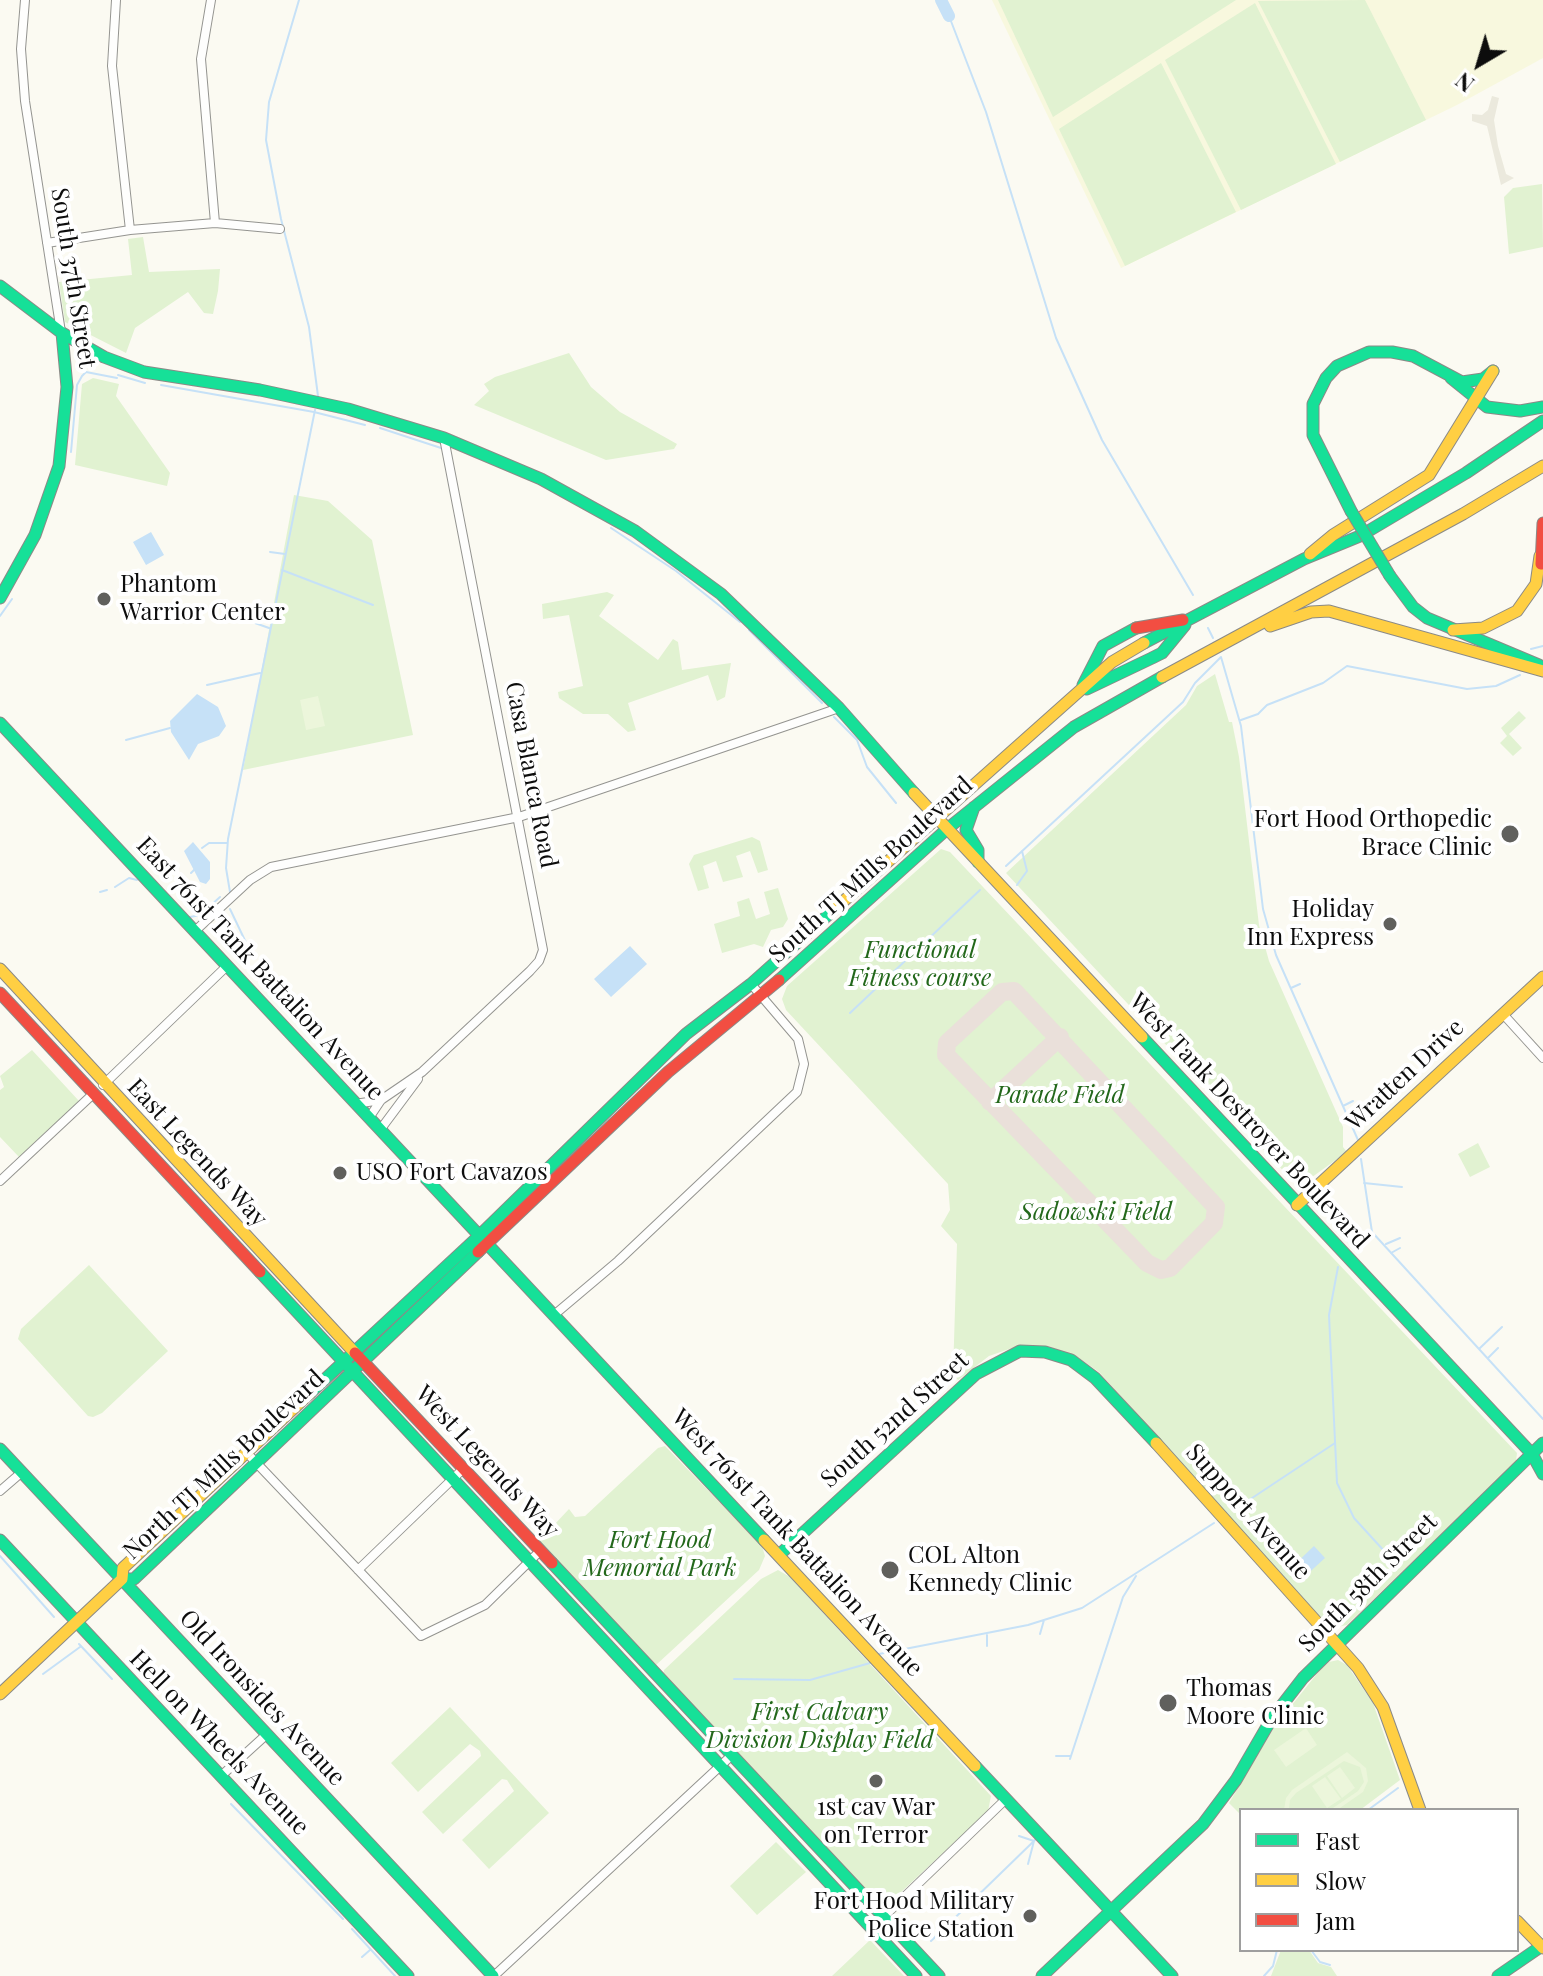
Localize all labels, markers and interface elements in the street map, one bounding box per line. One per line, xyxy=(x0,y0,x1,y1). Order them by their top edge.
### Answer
north arrow xyxy=(1439,24,1519,104)
text: N xyxy=(1449,66,1480,100)
street label: South 37th Street xyxy=(45,186,101,370)
place label: Phantom Warrior Center xyxy=(120,571,285,627)
marker: Phantom Warrior Center xyxy=(95,590,113,608)
street label: Casa Blanca Road xyxy=(499,679,563,871)
street label: South TJ Mills Boulevard xyxy=(763,771,979,969)
place label: Fort Hood Orthopedic Brace Clinic xyxy=(1254,806,1492,862)
marker: Fort Hood Orthopedic Brace Clinic xyxy=(1499,823,1521,845)
street label: East 761st Tank Battalion Avenue xyxy=(130,831,390,1107)
place label: Holiday Inn Express xyxy=(1246,896,1374,952)
marker: Holiday Inn Express xyxy=(1381,915,1399,933)
park label: Functional Fitness course xyxy=(849,937,991,993)
street label: West Tank Destroyer Boulevard xyxy=(1123,987,1375,1255)
street label: Wratten Drive xyxy=(1340,1013,1470,1137)
street label: East Legends Way xyxy=(121,1073,273,1233)
park label: Parade Field xyxy=(996,1082,1124,1110)
place label: USO Fort Cavazos xyxy=(356,1159,548,1187)
marker: USO Fort Cavazos xyxy=(331,1164,349,1182)
park label: Sadowski Field xyxy=(1020,1199,1172,1227)
street label: South 52nd Street xyxy=(815,1346,975,1494)
street label: North TJ Mills Boulevard xyxy=(117,1364,331,1566)
street label: West Legends Way xyxy=(409,1380,565,1544)
street label: West 761st Tank Battalion Avenue xyxy=(665,1403,929,1683)
street label: Support Avenue xyxy=(1180,1438,1316,1586)
street label: South 58th Street xyxy=(1293,1508,1443,1658)
park label: Fort Hood Memorial Park xyxy=(583,1527,737,1583)
place label: COL Alton Kennedy Clinic xyxy=(908,1542,1072,1598)
marker: COL Alton Kennedy Clinic xyxy=(879,1559,901,1581)
street label: Old Ironsides Avenue xyxy=(173,1604,351,1792)
street label: Hell on Wheels Avenue xyxy=(123,1645,315,1841)
place label: Thomas Moore Clinic xyxy=(1186,1675,1325,1731)
marker: Thomas Moore Clinic xyxy=(1157,1692,1179,1714)
park label: First Calvary Division Display Field xyxy=(706,1699,934,1755)
marker: 1st cav War on Terror xyxy=(867,1772,885,1790)
place label: 1st cav War on Terror xyxy=(817,1794,935,1850)
legend xyxy=(1239,1808,1519,1952)
text: Fast xyxy=(1315,1824,1360,1856)
text: Slow xyxy=(1315,1864,1366,1896)
place label: Fort Hood Military Police Station xyxy=(814,1888,1014,1944)
text: Jam xyxy=(1315,1904,1356,1936)
marker: Fort Hood Military Police Station xyxy=(1021,1907,1039,1925)

